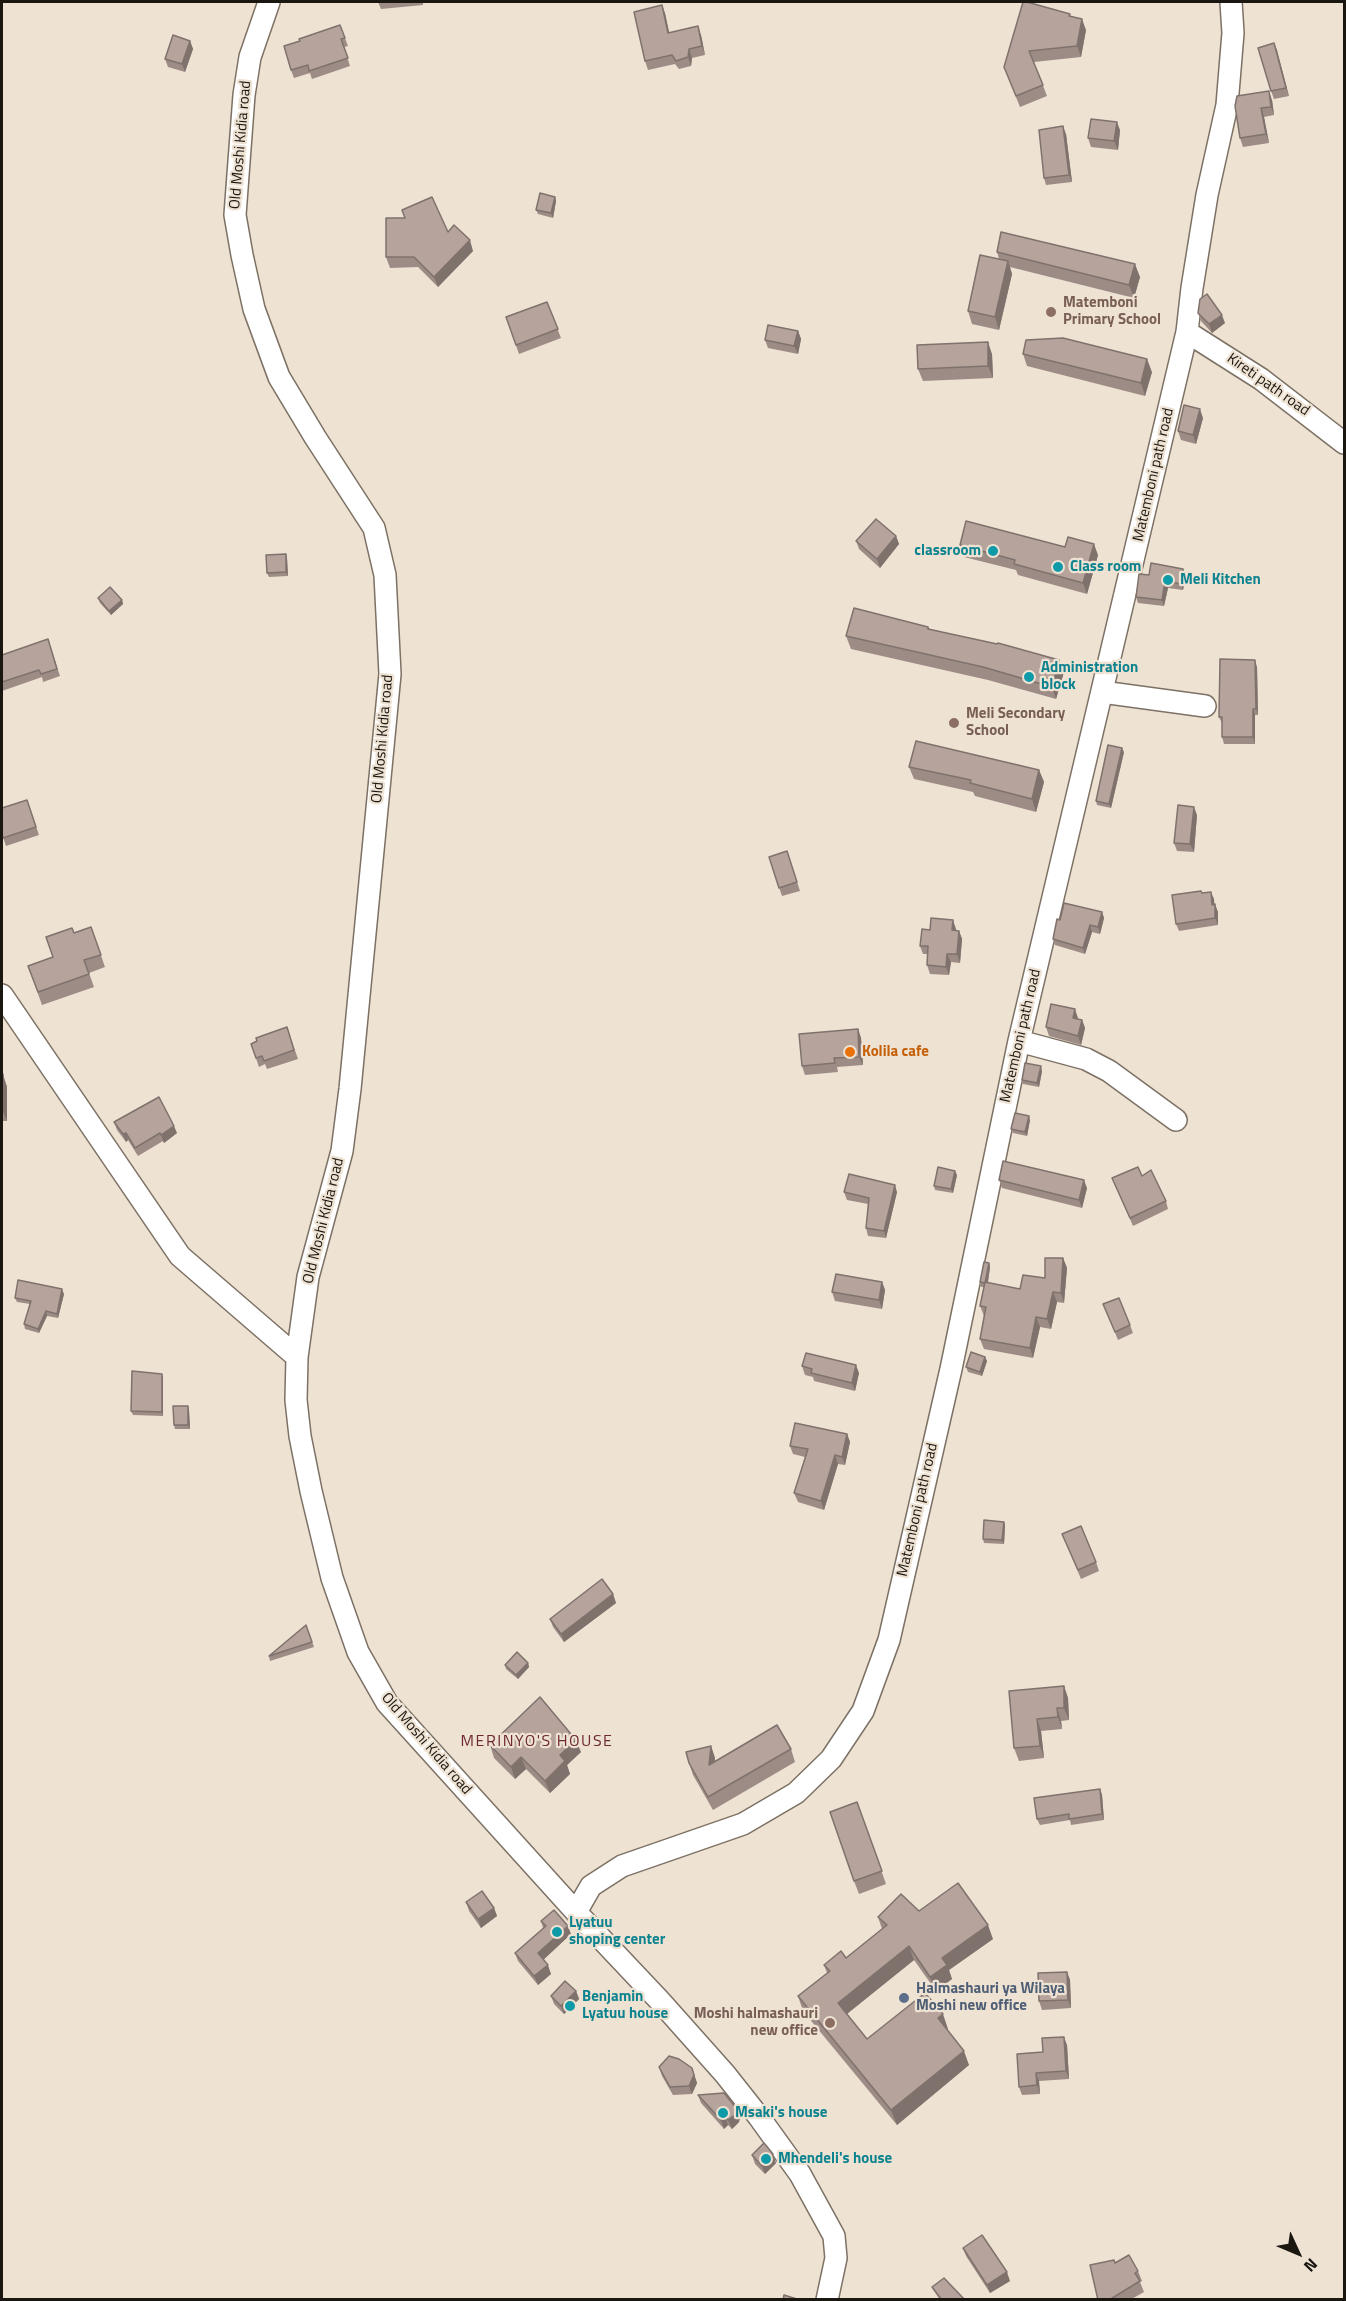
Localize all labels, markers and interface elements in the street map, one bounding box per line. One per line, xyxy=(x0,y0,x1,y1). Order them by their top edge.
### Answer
street label: Old Moshi Kidia road xyxy=(226,80,256,210)
place label: Matemboni Primary School xyxy=(1063,294,1161,329)
marker: Matemboni Primary School xyxy=(1044,305,1058,319)
street label: Kireti path road xyxy=(1223,350,1313,420)
street label: Matemboni path road xyxy=(1130,407,1178,543)
place label: classroom xyxy=(914,542,981,560)
marker: classroom xyxy=(986,544,1000,558)
place label: Class room xyxy=(1070,558,1141,576)
marker: Class room xyxy=(1051,560,1065,574)
place label: Meli Kitchen xyxy=(1180,571,1261,589)
marker: Meli Kitchen xyxy=(1161,573,1175,587)
place label: Administration block xyxy=(1041,659,1138,694)
marker: Administration block xyxy=(1022,670,1036,684)
street label: Old Moshi Kidia road xyxy=(368,674,398,804)
place label: Meli Secondary School xyxy=(966,705,1065,740)
marker: Meli Secondary School xyxy=(947,716,961,730)
street label: Matemboni path road xyxy=(997,968,1045,1104)
place label: Kolila cafe xyxy=(862,1043,929,1061)
marker: Kolila cafe xyxy=(843,1045,857,1059)
street label: Old Moshi Kidia road xyxy=(300,1156,348,1286)
street label: Matemboni path road xyxy=(894,1442,942,1578)
street label: Old Moshi Kidia road xyxy=(377,1689,475,1799)
district label: MERINYO'S HOUSE xyxy=(461,1732,613,1752)
place label: Lyatuu shoping center xyxy=(569,1914,665,1949)
marker: Lyatuu shoping center xyxy=(550,1925,564,1939)
place label: Halmashauri ya Wilaya Moshi new office xyxy=(916,1980,1065,2015)
place label: Benjamin Lyatuu house xyxy=(582,1988,668,2023)
marker: Halmashauri ya Wilaya Moshi new office xyxy=(897,1991,911,2005)
marker: Benjamin Lyatuu house xyxy=(563,1999,577,2013)
place label: Moshi halmashauri new office xyxy=(694,2005,818,2040)
marker: Moshi halmashauri new office xyxy=(823,2016,837,2030)
place label: Msaki's house xyxy=(735,2104,827,2122)
marker: Msaki's house xyxy=(716,2106,730,2120)
place label: Mhendeli's house xyxy=(778,2150,892,2168)
marker: Mhendeli's house xyxy=(759,2152,773,2166)
north arrow xyxy=(1268,2223,1328,2283)
text: N xyxy=(1298,2253,1323,2278)

